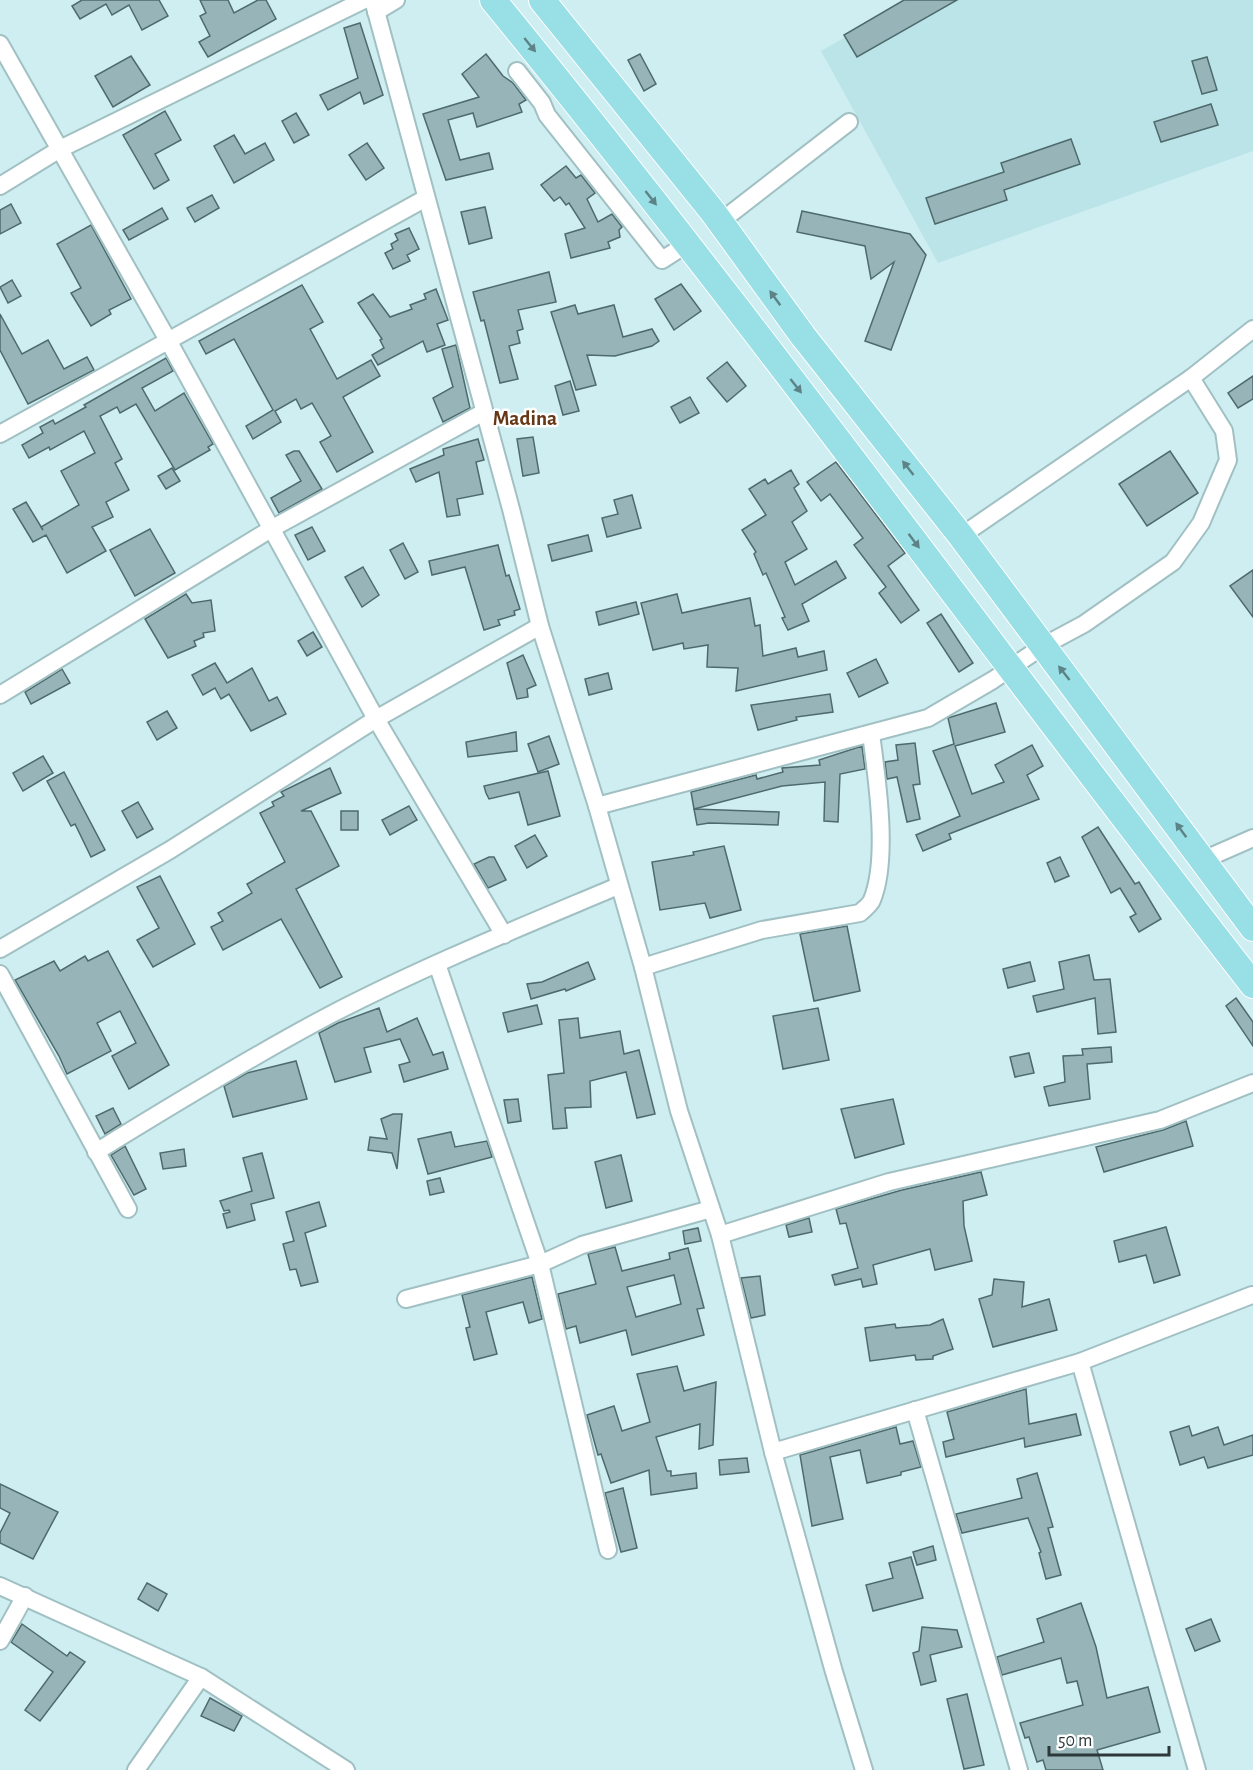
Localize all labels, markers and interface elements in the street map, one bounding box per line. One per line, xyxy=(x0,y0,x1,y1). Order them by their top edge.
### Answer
one-way arrow xyxy=(524,37,537,53)
one-way arrow xyxy=(645,190,658,206)
one-way arrow xyxy=(769,291,781,307)
one-way arrow xyxy=(790,378,802,393)
district label: Madina xyxy=(493,408,557,429)
one-way arrow xyxy=(902,460,915,476)
one-way arrow xyxy=(907,534,919,549)
one-way arrow xyxy=(1059,666,1071,681)
one-way arrow xyxy=(1175,822,1187,838)
scale bar xyxy=(1049,1719,1169,1757)
text: 50 m xyxy=(1058,1732,1092,1750)

